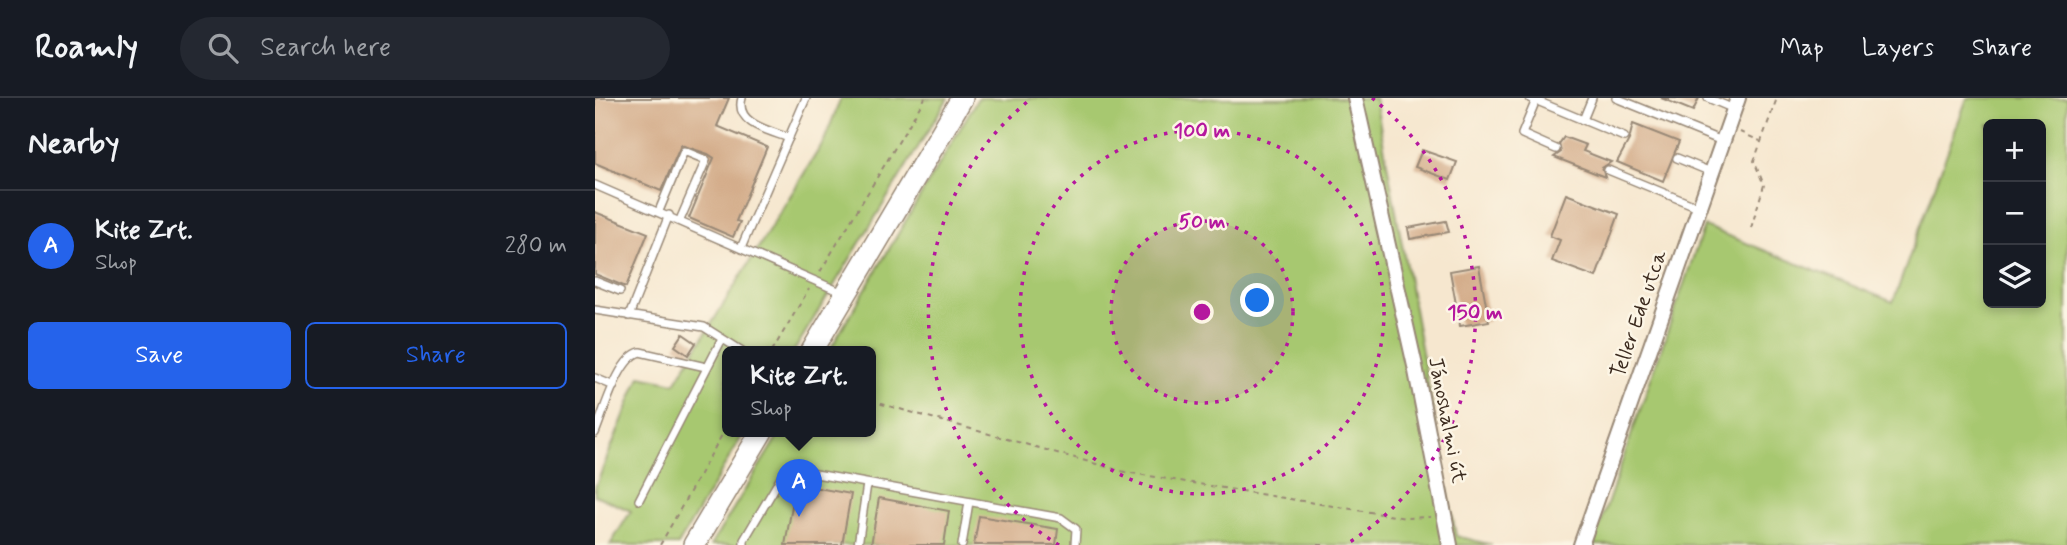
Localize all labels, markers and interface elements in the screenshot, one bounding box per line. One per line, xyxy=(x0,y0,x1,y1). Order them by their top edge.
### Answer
search box xyxy=(180,17,670,80)
text: Roamly xyxy=(35,26,138,70)
icon: search xyxy=(204,29,242,67)
text: Search here xyxy=(260,31,391,65)
text: Map xyxy=(1780,33,1824,64)
text: Layers xyxy=(1862,33,1934,64)
text: Share xyxy=(1972,33,2032,64)
text: 100 m xyxy=(1174,117,1230,145)
map controls xyxy=(1983,119,2046,308)
button: + xyxy=(1983,119,2046,182)
text: Nearby xyxy=(28,124,119,163)
button: − xyxy=(1983,182,2046,245)
text: 50 m xyxy=(1179,208,1226,236)
text: Kite Zrt. xyxy=(95,214,193,248)
text: A xyxy=(43,231,59,261)
text: 280 m xyxy=(505,231,567,261)
button: layers xyxy=(1983,245,2046,308)
street label: Teller Ede utca xyxy=(1604,246,1674,382)
text: Shop xyxy=(95,248,137,278)
your location xyxy=(1240,283,1274,317)
text: 150 m xyxy=(1447,299,1503,327)
centre of rings xyxy=(1190,300,1214,324)
button: Save xyxy=(28,322,291,389)
button: Share xyxy=(305,322,567,389)
popup xyxy=(722,346,876,437)
street label: Jánoshalmi út xyxy=(1421,355,1473,486)
text: Kite Zrt. xyxy=(750,360,848,394)
text: Shop xyxy=(750,394,792,424)
pin: A xyxy=(776,459,822,517)

